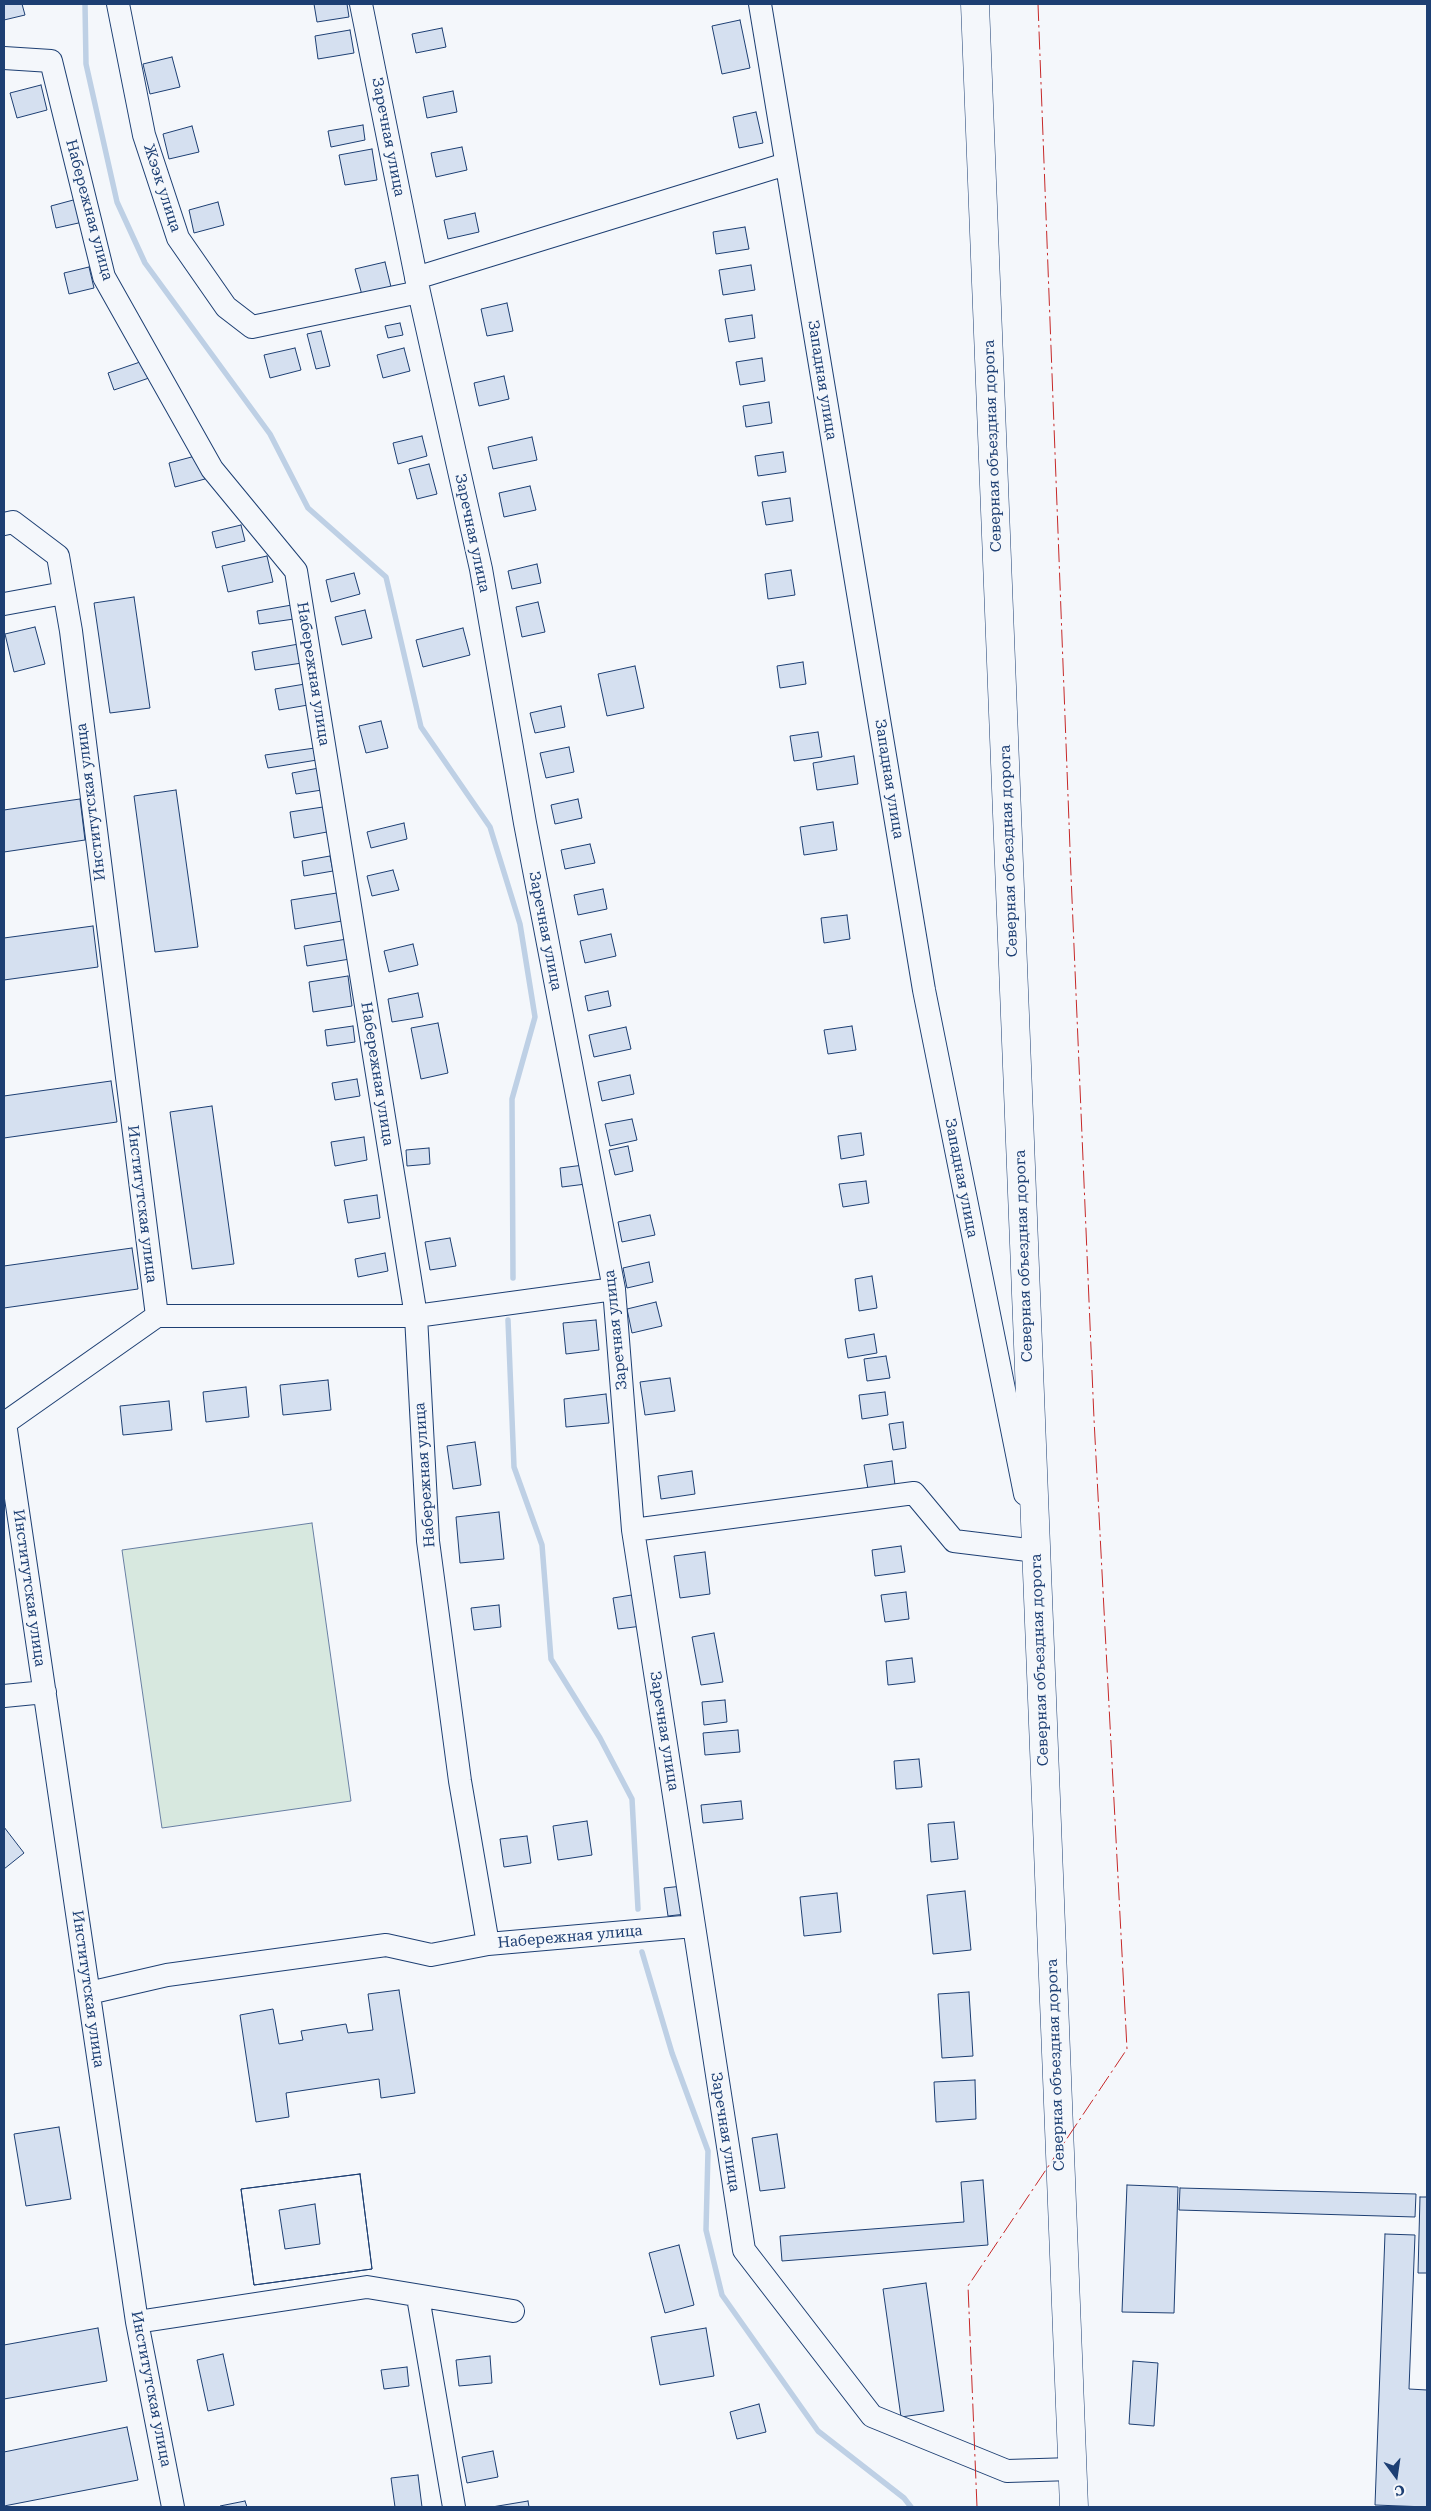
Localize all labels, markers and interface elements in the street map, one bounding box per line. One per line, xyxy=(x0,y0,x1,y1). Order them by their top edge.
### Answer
street label: Заречная улица xyxy=(368,76,408,198)
street label: Набережная улица xyxy=(61,137,117,283)
street label: Жээк улица xyxy=(139,142,185,234)
street label: Западная улица xyxy=(804,319,840,441)
street label: Северная объездная дорога xyxy=(980,339,1006,553)
street label: Заречная улица xyxy=(451,472,493,594)
street label: Набережная улица xyxy=(293,601,333,747)
street label: Западная улица xyxy=(871,718,907,840)
street label: Институтская улица xyxy=(72,722,110,882)
street label: Северная объездная дорога xyxy=(996,744,1022,958)
street label: Заречная улица xyxy=(525,870,565,992)
street label: Набережная улица xyxy=(357,1001,397,1147)
street label: Западная улица xyxy=(941,1117,981,1239)
street label: Институтская улица xyxy=(123,1124,161,1284)
street label: Северная объездная дорога xyxy=(1011,1149,1037,1363)
street label: Заречная улица xyxy=(601,1269,631,1391)
street label: Набережная улица xyxy=(411,1402,439,1548)
street label: Институтская улица xyxy=(9,1508,49,1668)
street label: Северная объездная дорога xyxy=(1027,1553,1053,1767)
street label: Заречная улица xyxy=(646,1670,682,1792)
street label: Институтская улица xyxy=(68,1909,108,2069)
street label: Набережная улица xyxy=(497,1922,643,1952)
street label: Северная объездная дорога xyxy=(1043,1958,1069,2172)
street label: Заречная улица xyxy=(707,2071,743,2193)
street label: Институтская улица xyxy=(127,2309,175,2469)
north arrow xyxy=(1371,2451,1421,2501)
text: С xyxy=(1393,2482,1406,2500)

